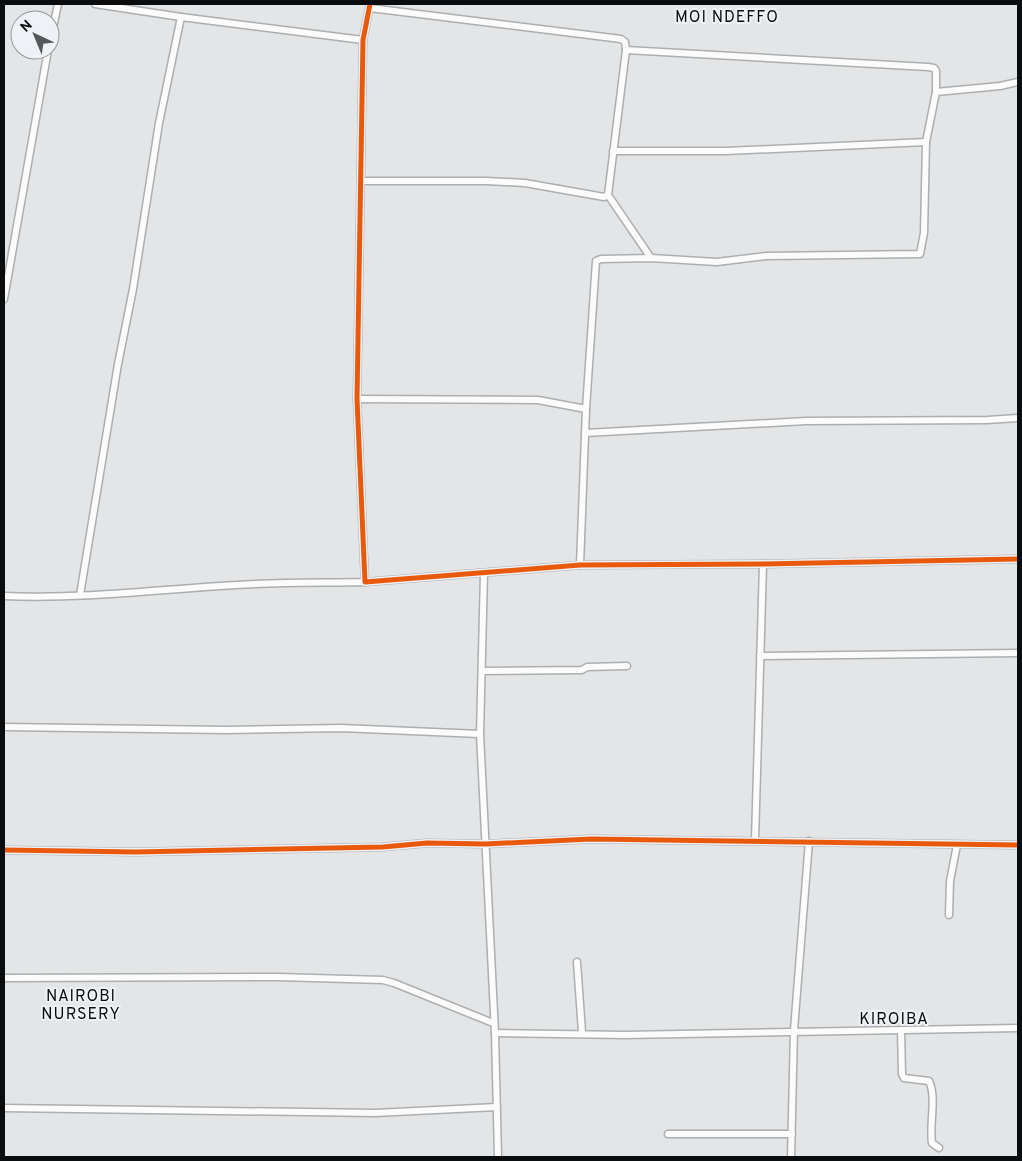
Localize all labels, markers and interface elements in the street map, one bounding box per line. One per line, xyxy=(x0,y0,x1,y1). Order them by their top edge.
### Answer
district label: MOI NDEFFO xyxy=(675,8,779,28)
north arrow xyxy=(10,10,60,60)
text: N xyxy=(17,17,37,36)
district label: NAIROBI NURSERY xyxy=(41,987,121,1025)
district label: KIROIBA xyxy=(859,1010,929,1030)

